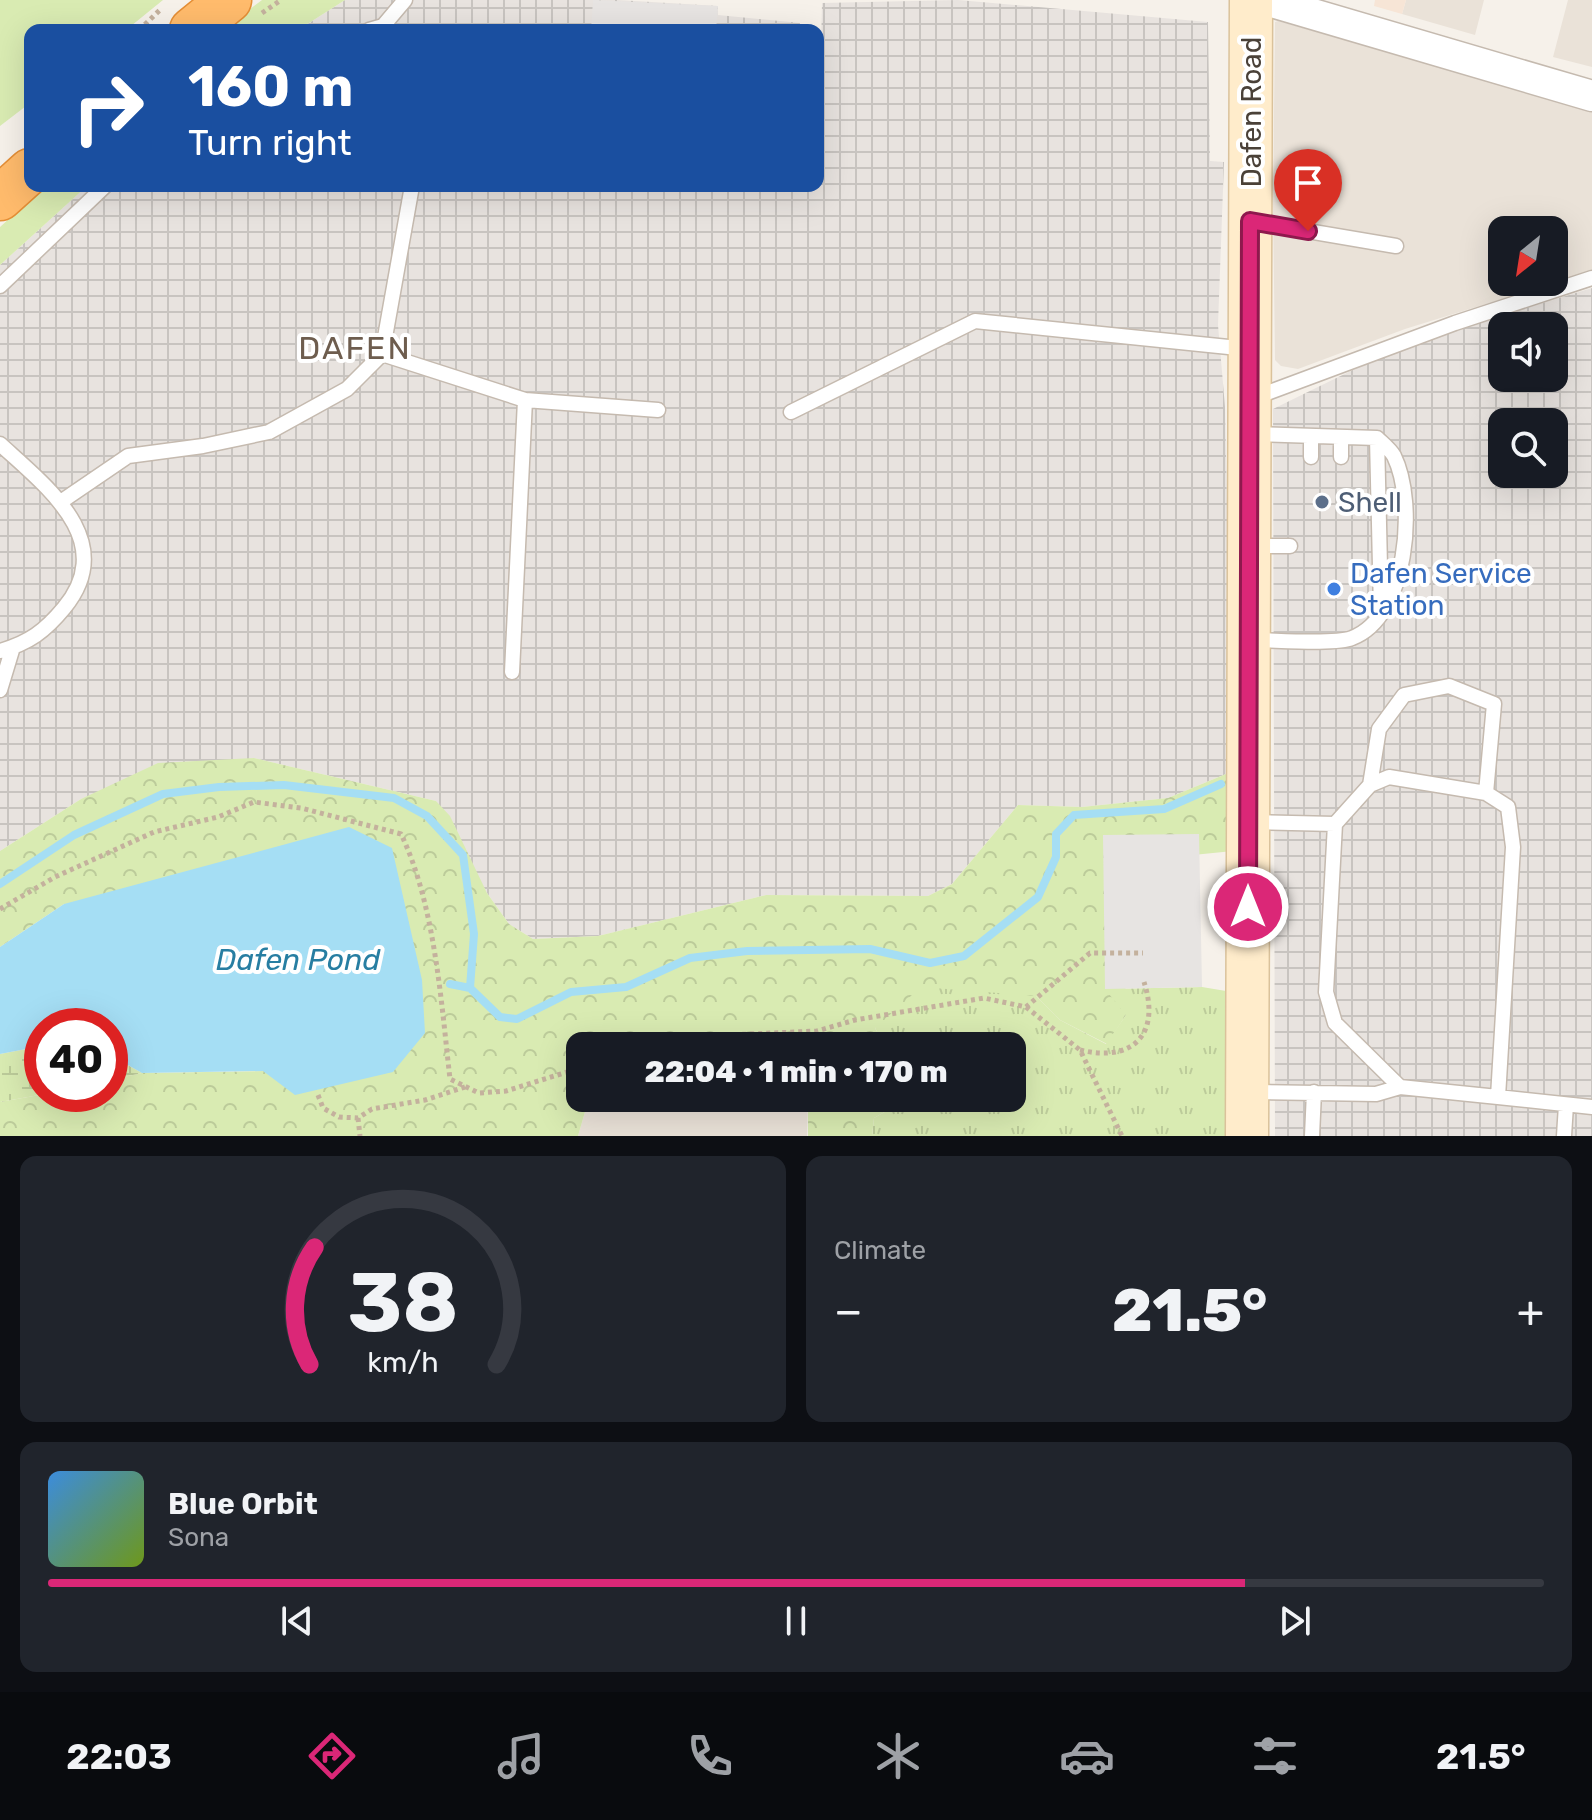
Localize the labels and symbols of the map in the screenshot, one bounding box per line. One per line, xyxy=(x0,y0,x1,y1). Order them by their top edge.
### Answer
street label: Dafen Road xyxy=(1235,37,1268,188)
pin xyxy=(1274,149,1342,231)
north arrow xyxy=(1488,216,1568,296)
district label: DAFEN xyxy=(298,329,412,367)
place label: Shell xyxy=(1338,486,1402,519)
marker: Shell xyxy=(1313,493,1331,511)
place label: Dafen Service Station xyxy=(1350,557,1532,622)
marker: Dafen Service Station xyxy=(1325,580,1343,598)
position arrow xyxy=(1206,865,1290,949)
water label: Dafen Pond xyxy=(216,942,381,978)
speed limit sign: 40 xyxy=(24,1008,128,1112)

